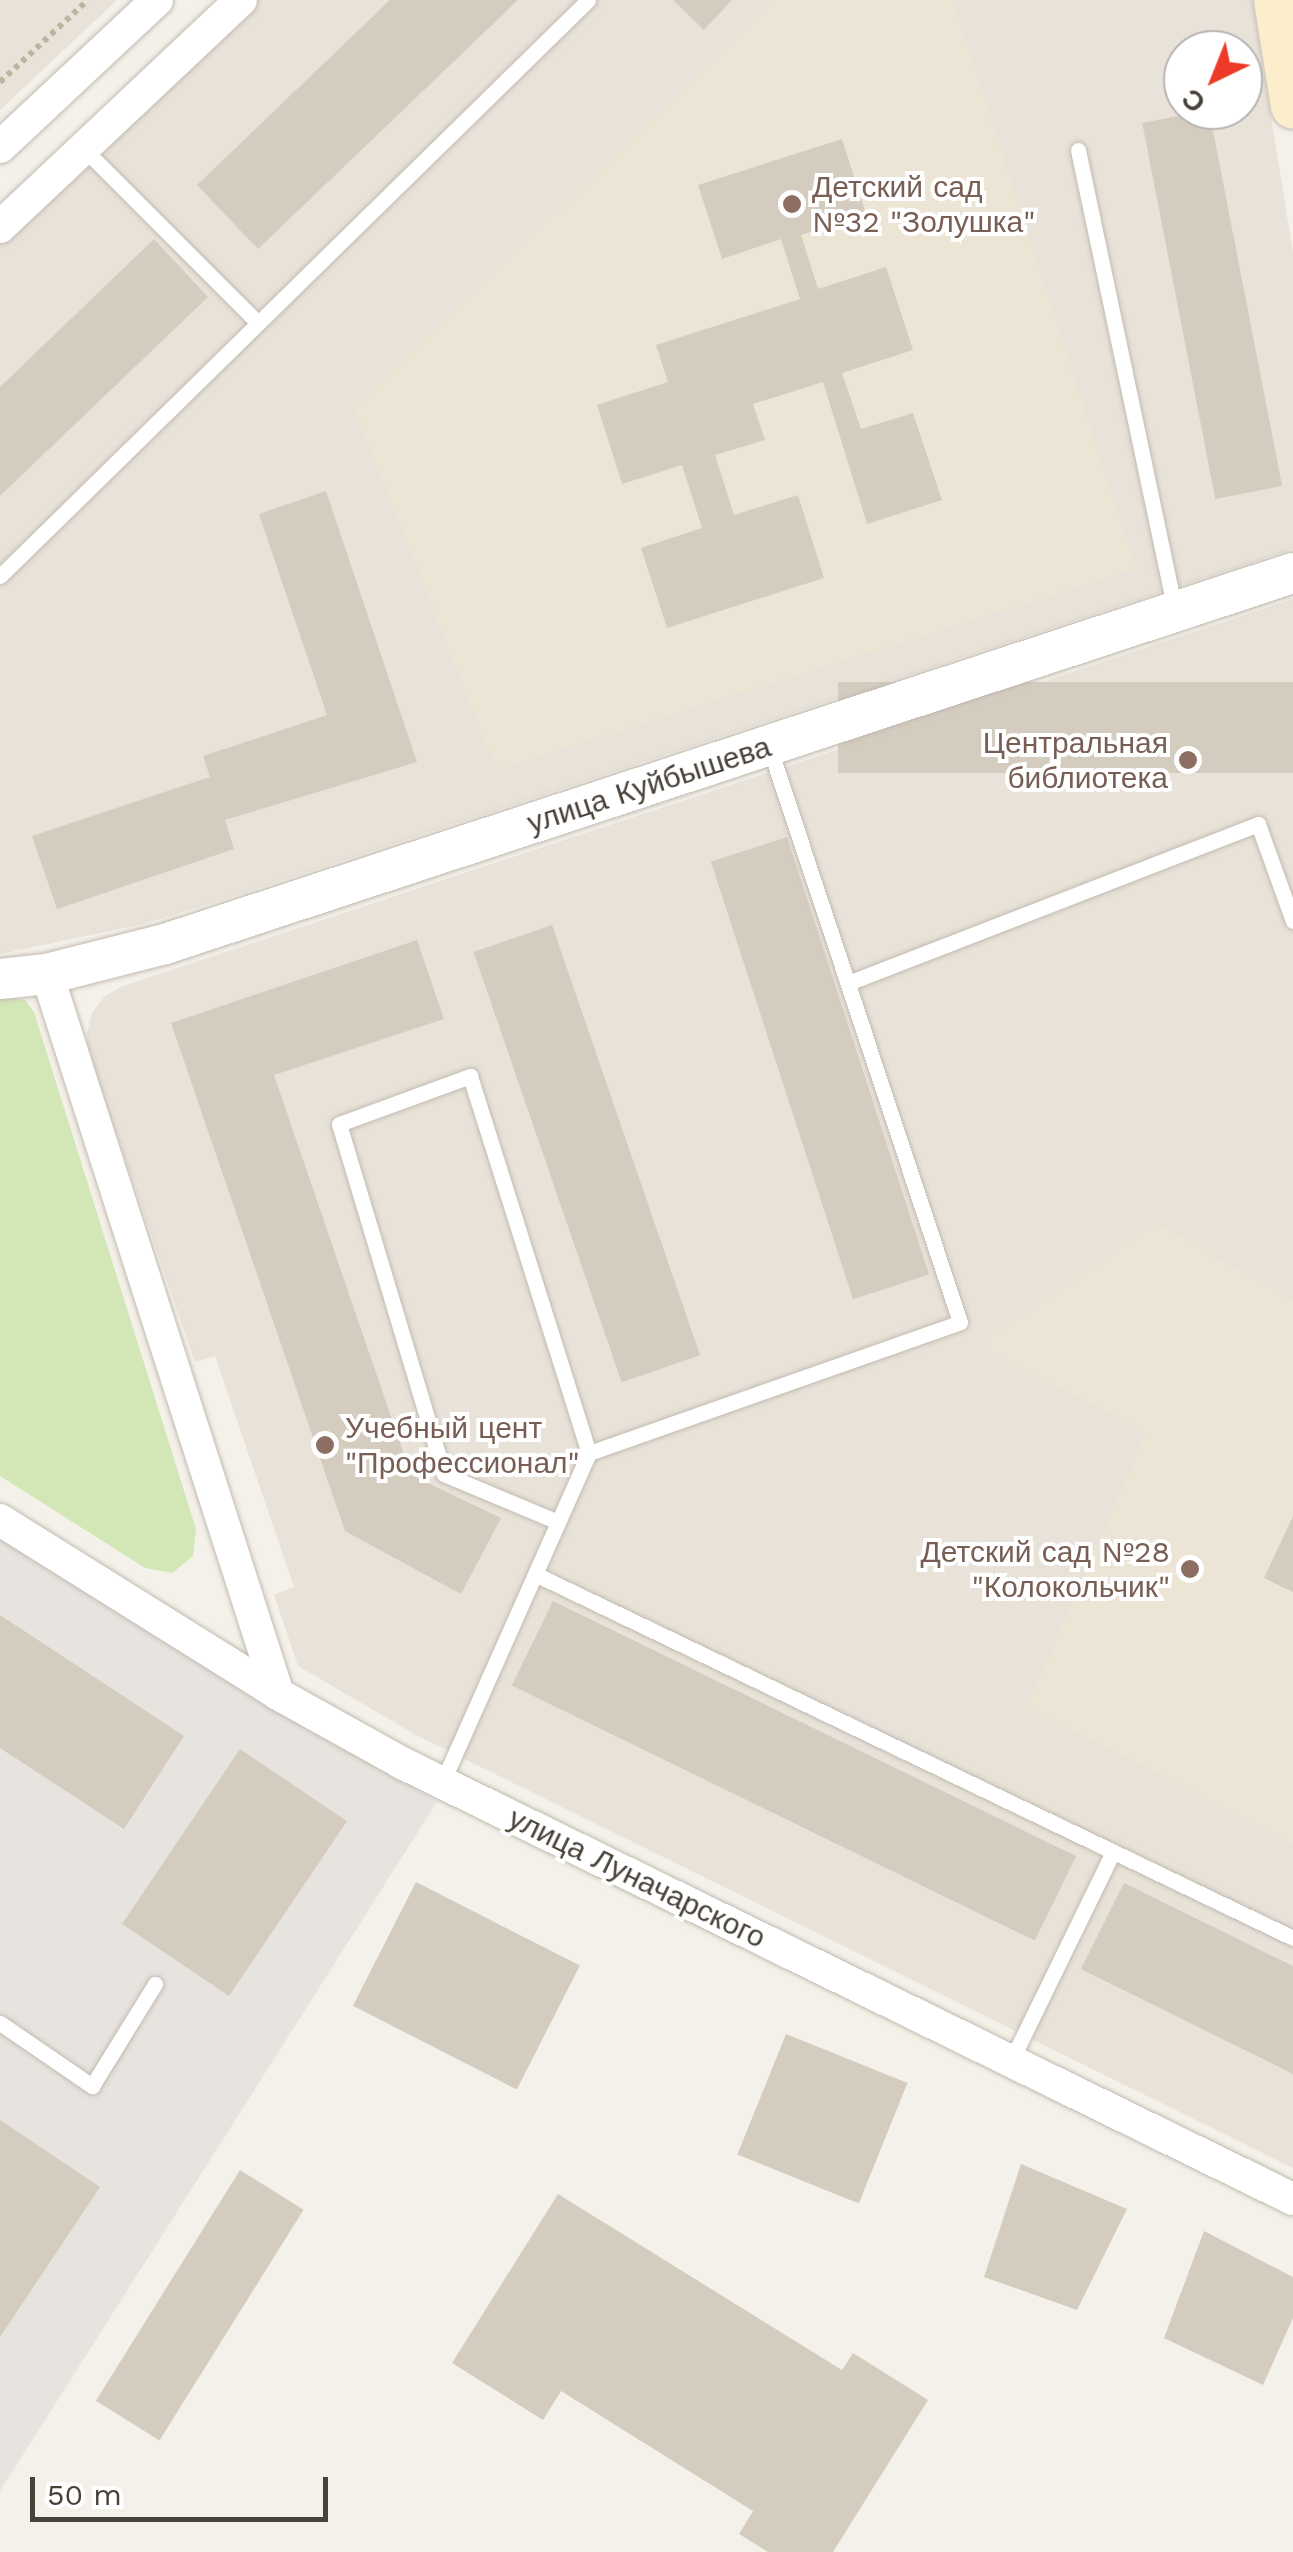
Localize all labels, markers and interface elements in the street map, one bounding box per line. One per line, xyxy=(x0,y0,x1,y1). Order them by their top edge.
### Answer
north arrow xyxy=(1163,30,1263,130)
text: С xyxy=(1175,82,1212,120)
place label: Детский сад №32 "Золушка" xyxy=(812,169,1035,240)
marker: Детский сад №32 "Золушка" xyxy=(781,193,803,215)
place label: Центральная библиотека xyxy=(983,725,1168,796)
street label: улица Куйбышева xyxy=(523,729,775,841)
marker: Центральная библиотека xyxy=(1177,749,1199,771)
place label: Учебный цент "Профессионал" xyxy=(345,1410,580,1480)
marker: Учебный цент "Профессионал" xyxy=(314,1434,336,1456)
place label: Детский сад №28 "Колокольчик" xyxy=(921,1534,1170,1604)
marker: Детский сад №28 "Колокольчик" xyxy=(1179,1558,1201,1580)
street label: улица Луначарского xyxy=(503,1800,771,1956)
scale bar xyxy=(35,2457,332,2519)
text: 50 m xyxy=(47,2477,122,2512)

